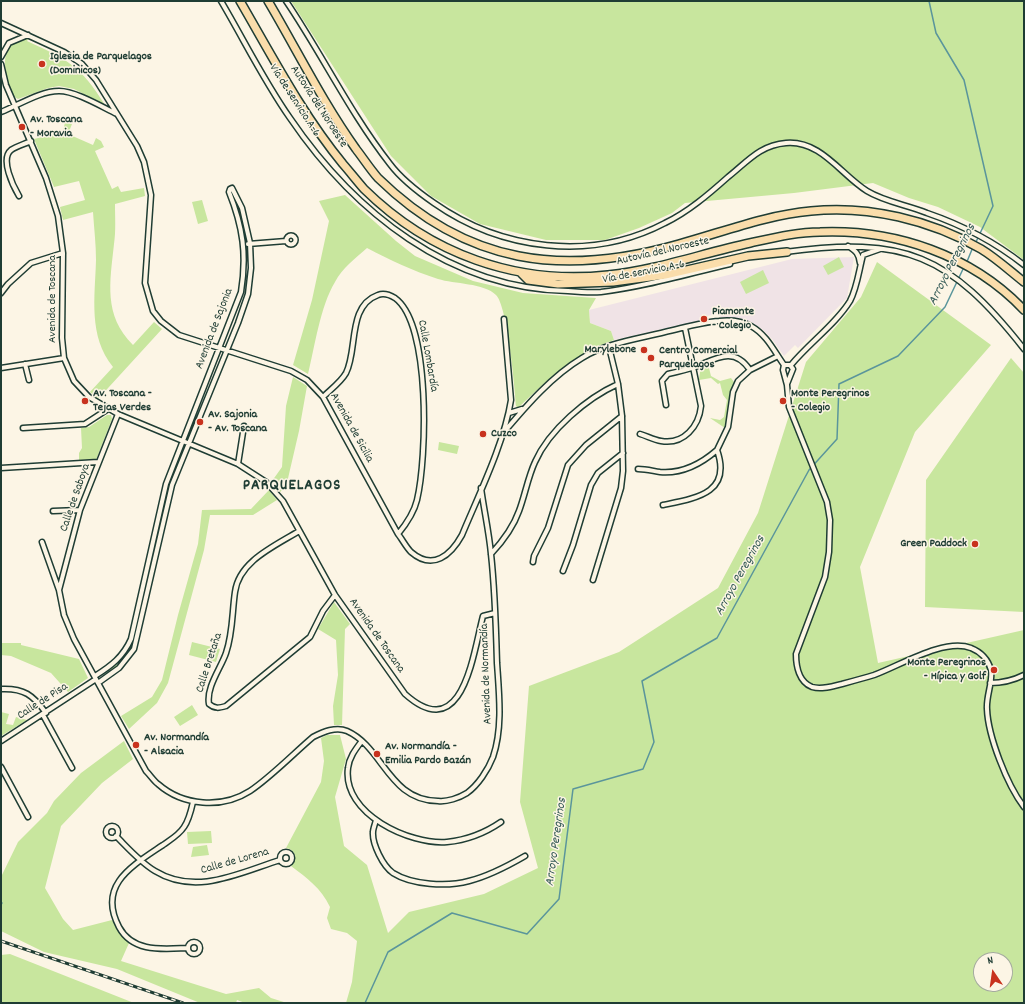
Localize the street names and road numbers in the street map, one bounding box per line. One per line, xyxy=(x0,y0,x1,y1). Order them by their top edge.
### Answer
street label: Vía de servicio A-6 xyxy=(265,62,323,140)
street label: Autovía del Noroeste xyxy=(286,63,350,151)
street label: Autovía del Noroeste xyxy=(615,234,711,270)
street label: Avenida de Toscana xyxy=(46,255,60,343)
street label: Vía de servicio A-6 xyxy=(602,258,686,288)
street label: Avenida de Sajonia xyxy=(193,287,237,371)
street label: Calle Lombardía xyxy=(414,319,440,393)
street label: Avenida de Sicilia xyxy=(326,391,376,465)
street label: Calle de Saboya xyxy=(58,462,94,534)
street label: Avenida de Toscana xyxy=(345,596,407,676)
street label: Avenida de Normandía xyxy=(478,623,496,725)
street label: Calle Bretaña xyxy=(194,631,226,695)
street label: Calle de Pisa xyxy=(15,680,71,724)
street label: Calle de Lorena xyxy=(199,845,271,879)

